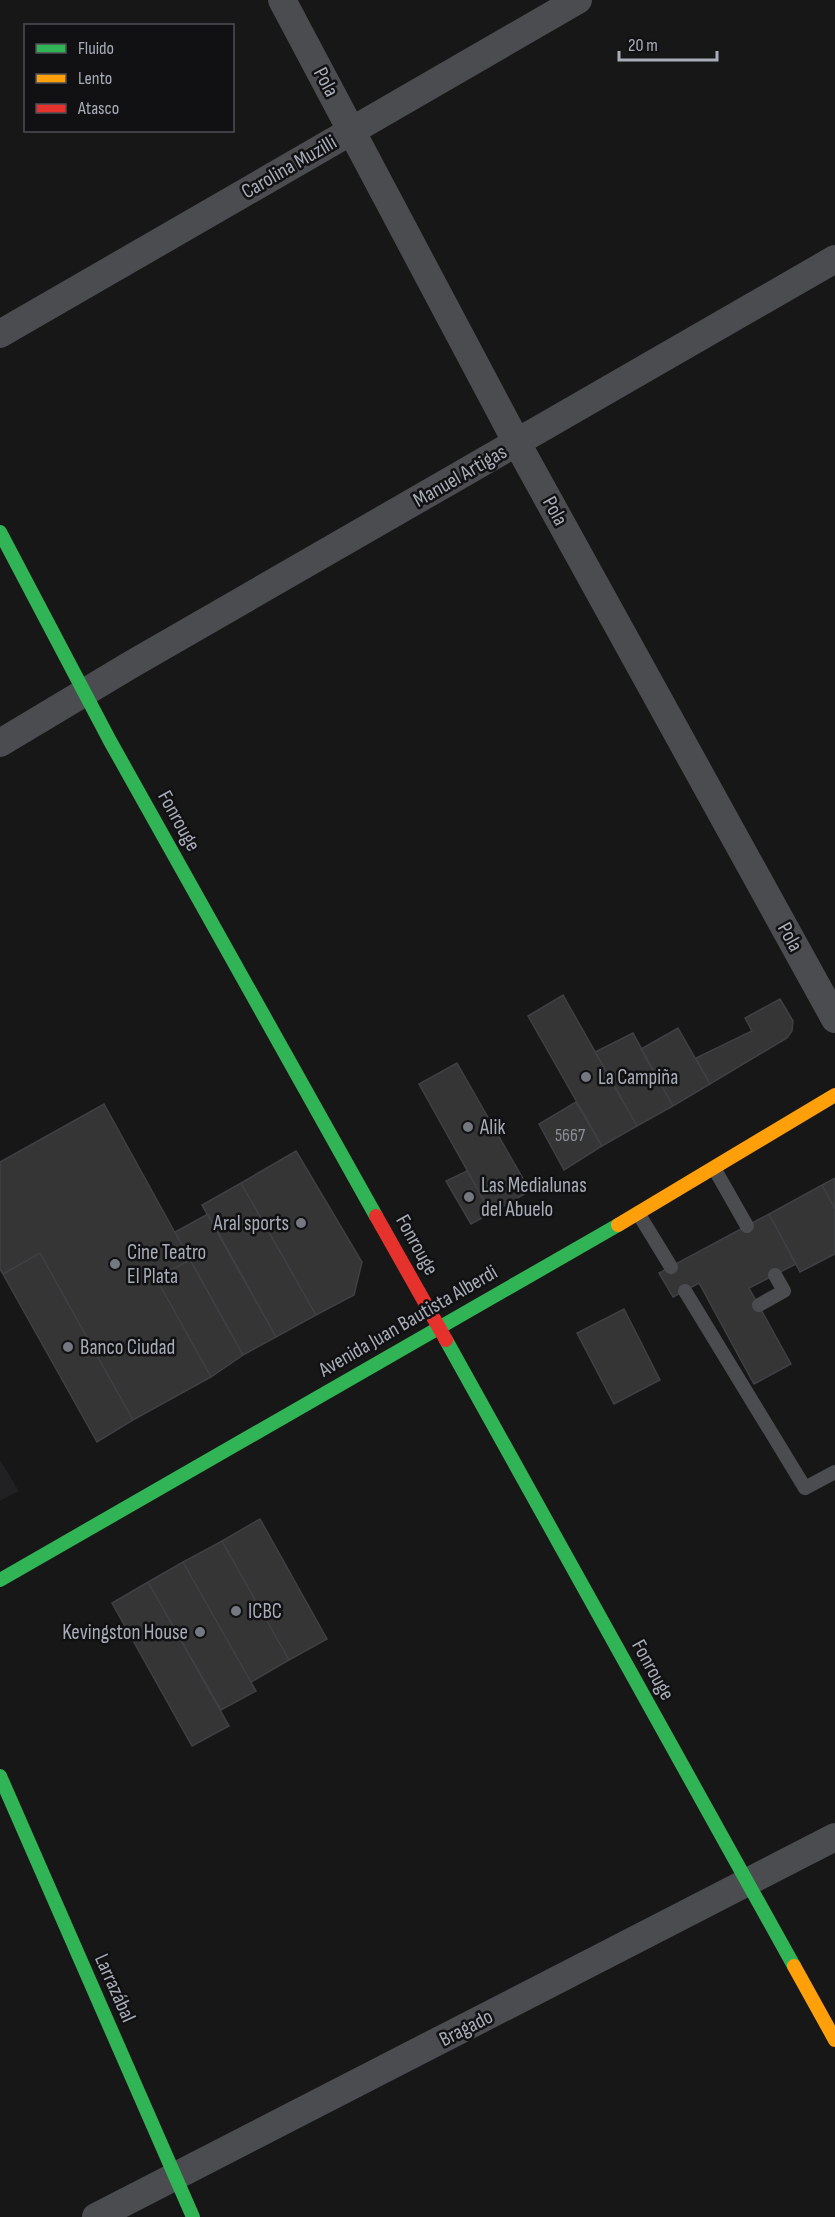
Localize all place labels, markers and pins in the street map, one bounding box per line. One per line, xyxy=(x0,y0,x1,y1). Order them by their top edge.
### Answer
place label: La Campiña xyxy=(598,1065,678,1090)
marker: La Campiña xyxy=(579,1070,593,1084)
place label: Alik xyxy=(479,1115,506,1140)
marker: Alik xyxy=(461,1120,475,1134)
place label: Las Medialunas del Abuelo xyxy=(481,1173,587,1222)
marker: Las Medialunas del Abuelo xyxy=(462,1190,476,1204)
place label: Aral sports xyxy=(213,1211,289,1236)
marker: Aral sports xyxy=(294,1216,308,1230)
place label: Cine Teatro El Plata xyxy=(127,1240,206,1289)
marker: Cine Teatro El Plata xyxy=(108,1257,122,1271)
place label: Banco Ciudad xyxy=(80,1335,175,1360)
marker: Banco Ciudad xyxy=(61,1340,75,1354)
place label: ICBC xyxy=(248,1599,282,1624)
marker: ICBC xyxy=(229,1604,243,1618)
place label: Kevingston House xyxy=(62,1620,188,1645)
marker: Kevingston House xyxy=(193,1625,207,1639)

